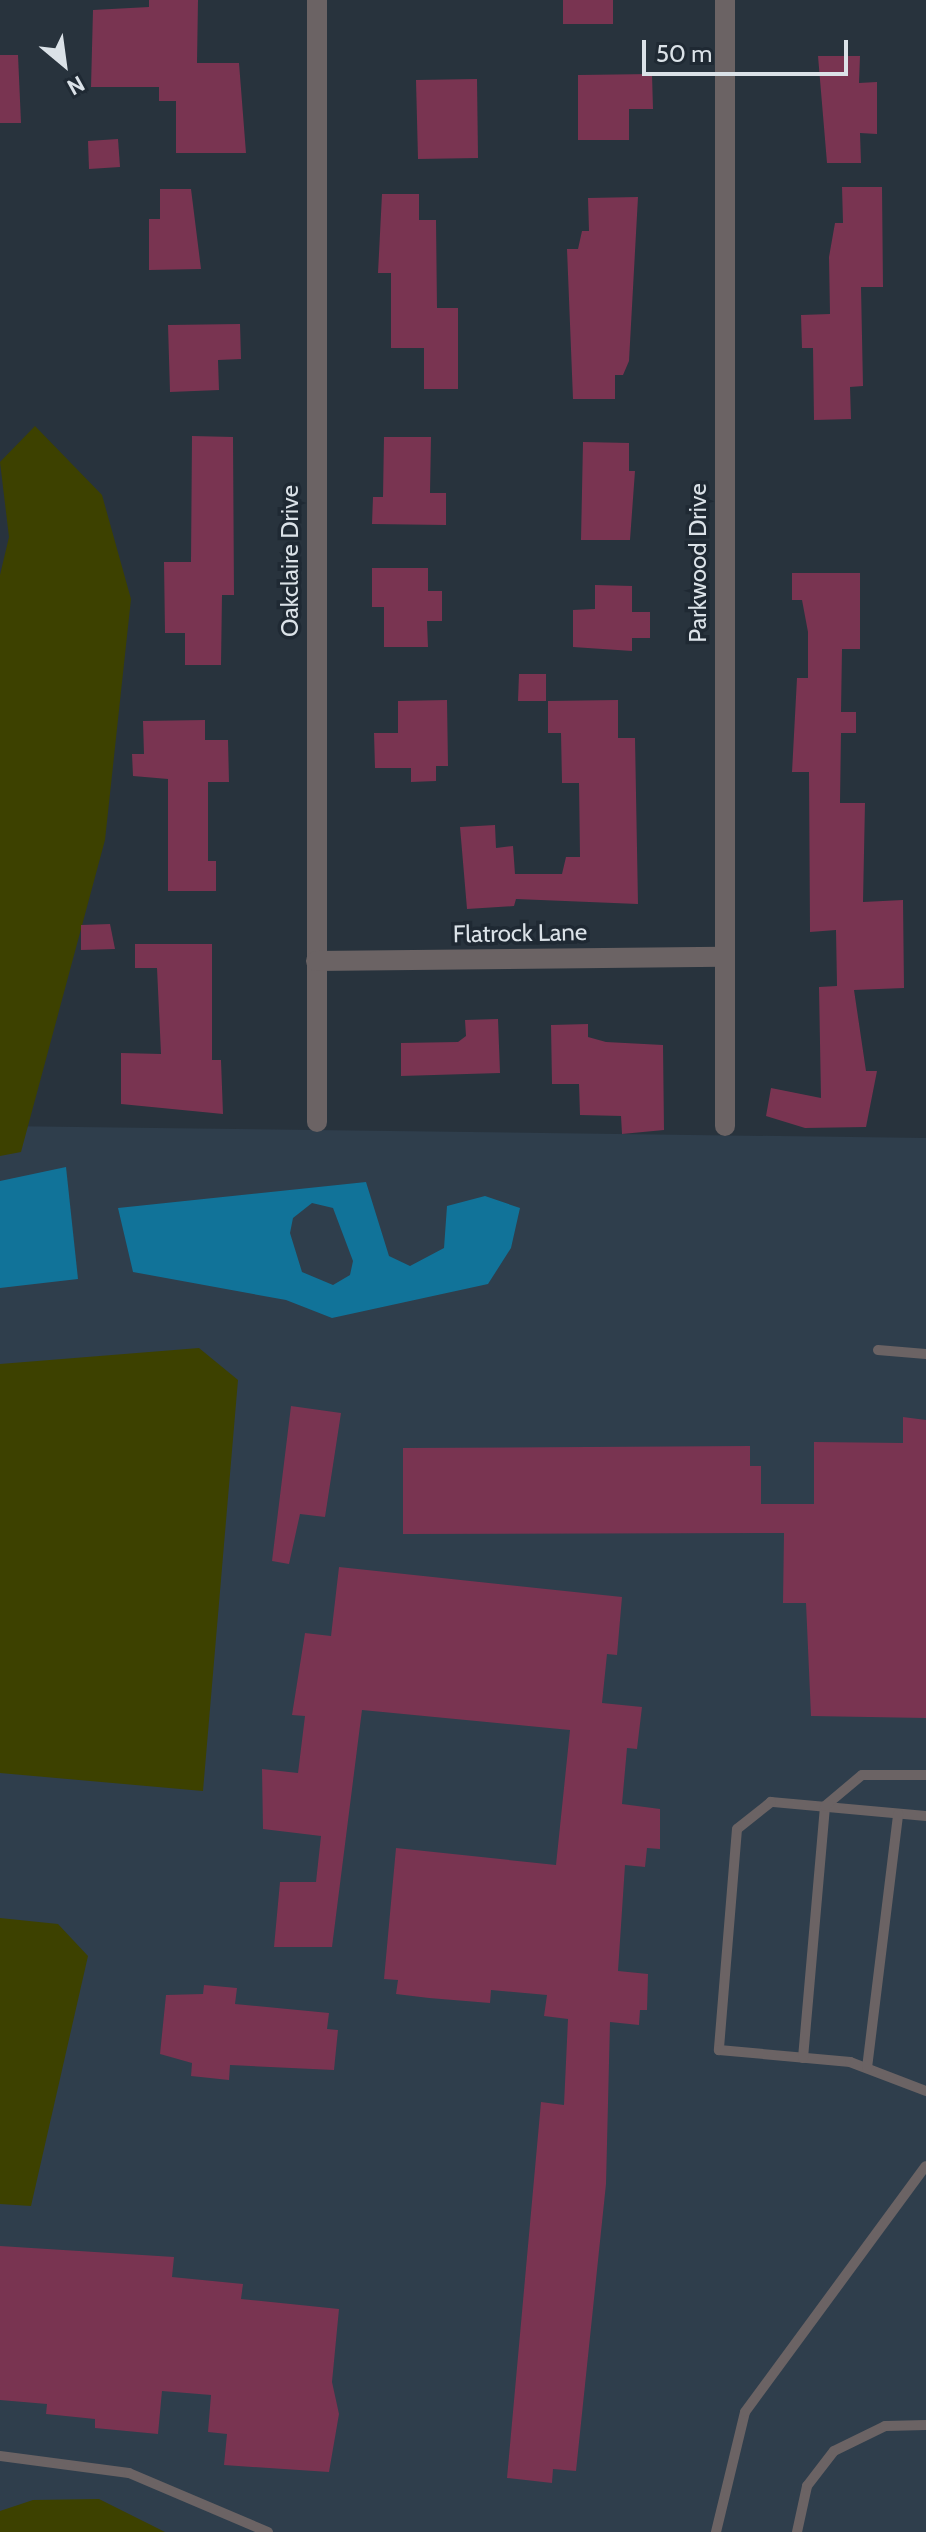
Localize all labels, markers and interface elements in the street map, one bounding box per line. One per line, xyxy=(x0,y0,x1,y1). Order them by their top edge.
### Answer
north arrow xyxy=(24,24,104,104)
scale bar xyxy=(646,24,852,74)
text: 50 m xyxy=(656,39,712,68)
text: N xyxy=(63,70,89,101)
street label: Parkwood Drive xyxy=(684,483,712,643)
street label: Oakclaire Drive xyxy=(276,485,304,637)
street label: Flatrock Lane xyxy=(453,917,587,949)

